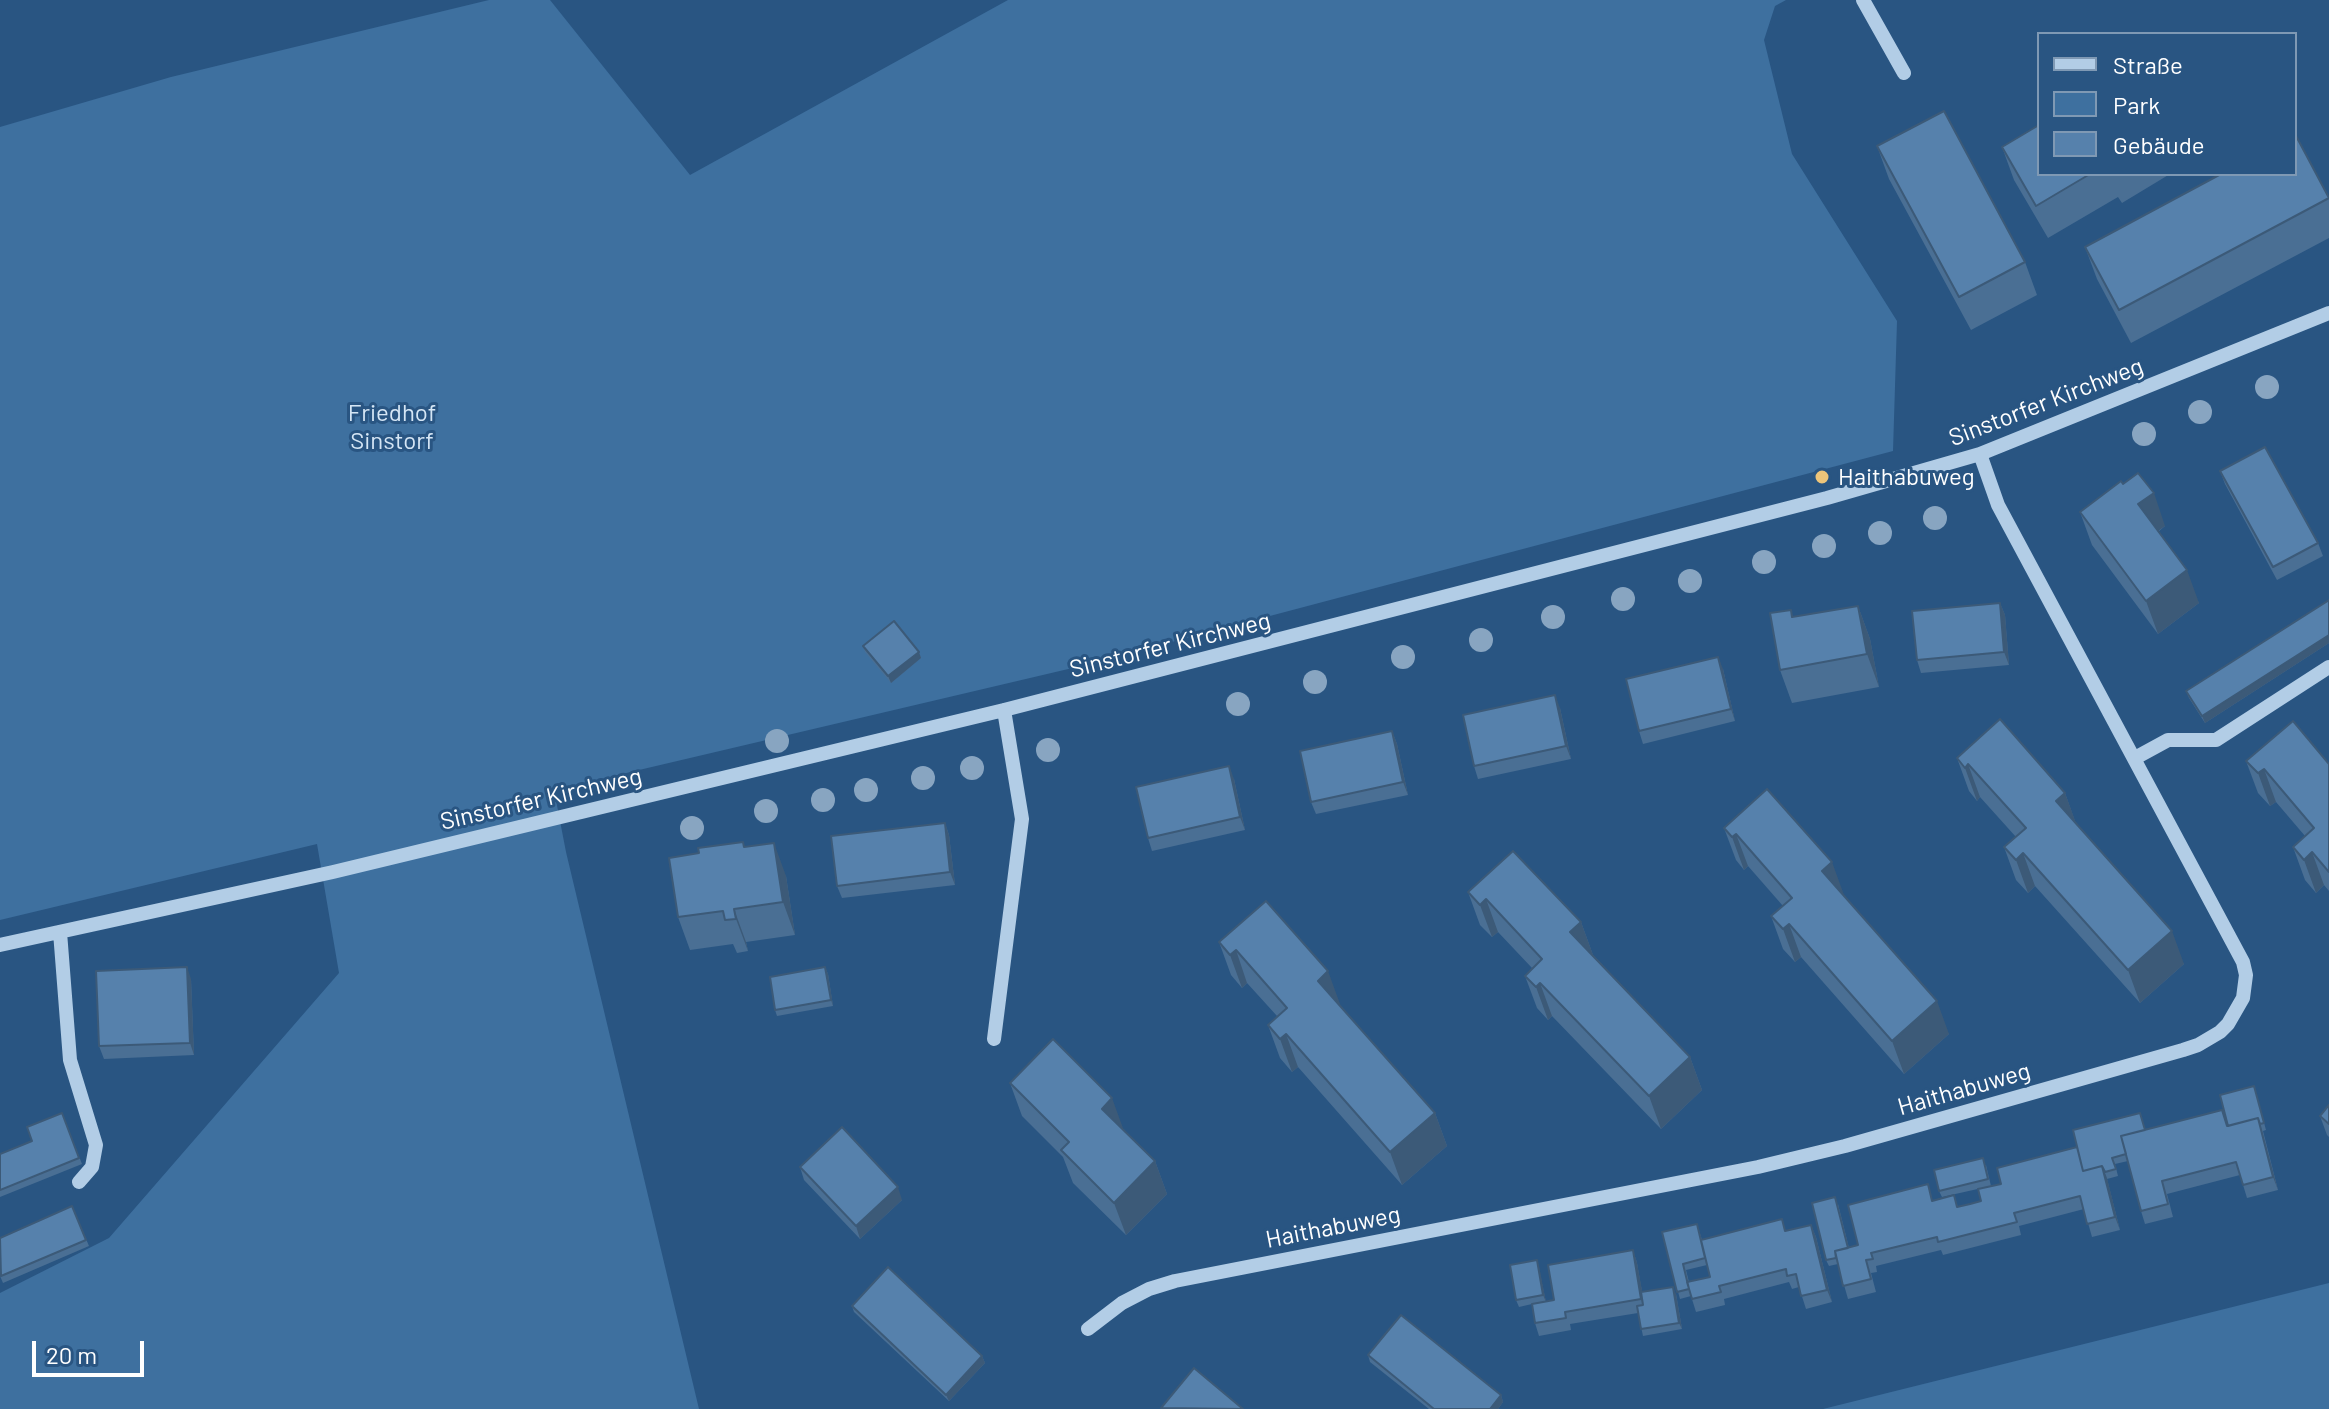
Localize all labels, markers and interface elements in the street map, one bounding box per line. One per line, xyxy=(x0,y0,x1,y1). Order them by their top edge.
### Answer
legend xyxy=(2037,32,2297,176)
text: Straße xyxy=(2113,50,2183,79)
text: Park xyxy=(2113,90,2160,119)
text: Gebäude xyxy=(2113,130,2205,159)
street label: Sinstorfer Kirchweg xyxy=(1945,352,2147,452)
park label: Friedhof Sinstorf xyxy=(348,399,436,455)
place label: Haithabuweg xyxy=(1838,463,1975,491)
marker: Haithabuweg xyxy=(1813,468,1831,486)
street label: Sinstorfer Kirchweg xyxy=(1067,606,1273,684)
street label: Sinstorfer Kirchweg xyxy=(437,762,645,836)
street label: Haithabuweg xyxy=(1894,1056,2034,1122)
street label: Haithabuweg xyxy=(1263,1200,1403,1254)
scale bar xyxy=(36,1325,148,1375)
text: 20 m xyxy=(46,1340,97,1369)

